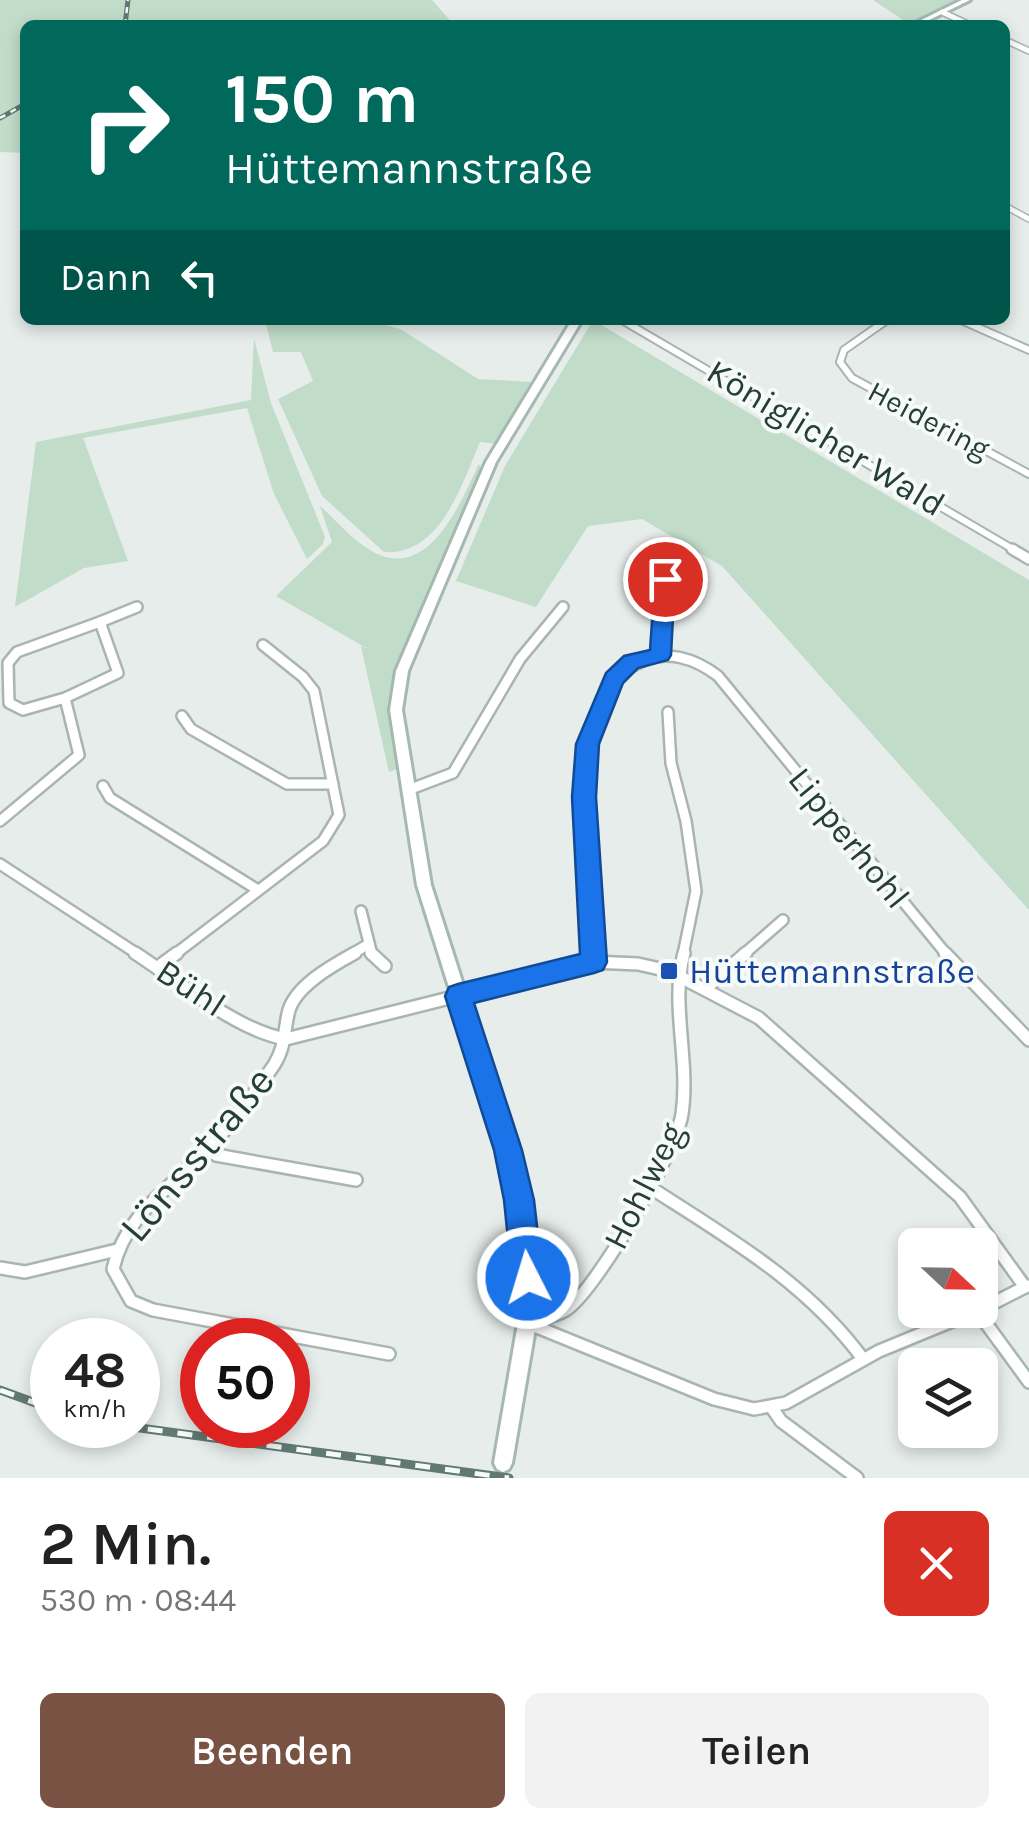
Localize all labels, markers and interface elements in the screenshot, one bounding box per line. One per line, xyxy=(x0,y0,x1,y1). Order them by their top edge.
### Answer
text: 150 m xyxy=(225,58,419,140)
icon: right xyxy=(60,60,190,190)
text: Hüttemannstraße xyxy=(225,142,593,194)
icon: left xyxy=(172,250,227,305)
text: Dann xyxy=(60,255,152,300)
street label: Königlicher Wald xyxy=(700,351,952,525)
street label: Heidering xyxy=(862,373,996,467)
pin xyxy=(623,537,708,622)
icon: arrive xyxy=(638,552,693,607)
street label: Lipperhohl xyxy=(780,759,918,917)
street label: Bühl xyxy=(149,951,233,1025)
place label: Hüttemannstraße xyxy=(689,951,975,992)
marker: Hüttemannstraße xyxy=(658,960,680,982)
street label: Lönsstraße xyxy=(109,1056,285,1252)
street label: Hohlweg xyxy=(595,1116,693,1256)
position arrow xyxy=(476,1226,580,1330)
north arrow xyxy=(898,1228,998,1328)
map controls xyxy=(898,1228,998,1448)
speed limit sign: 50 xyxy=(180,1318,310,1448)
text: 48 xyxy=(64,1341,126,1400)
button: layers xyxy=(898,1348,998,1448)
text: km/h xyxy=(63,1394,127,1423)
text: 2 Min. xyxy=(40,1509,211,1579)
button: close xyxy=(884,1511,989,1616)
text: 530 m · 08:44 xyxy=(40,1582,236,1619)
button: Beenden xyxy=(40,1693,505,1808)
button: Teilen xyxy=(525,1693,989,1808)

